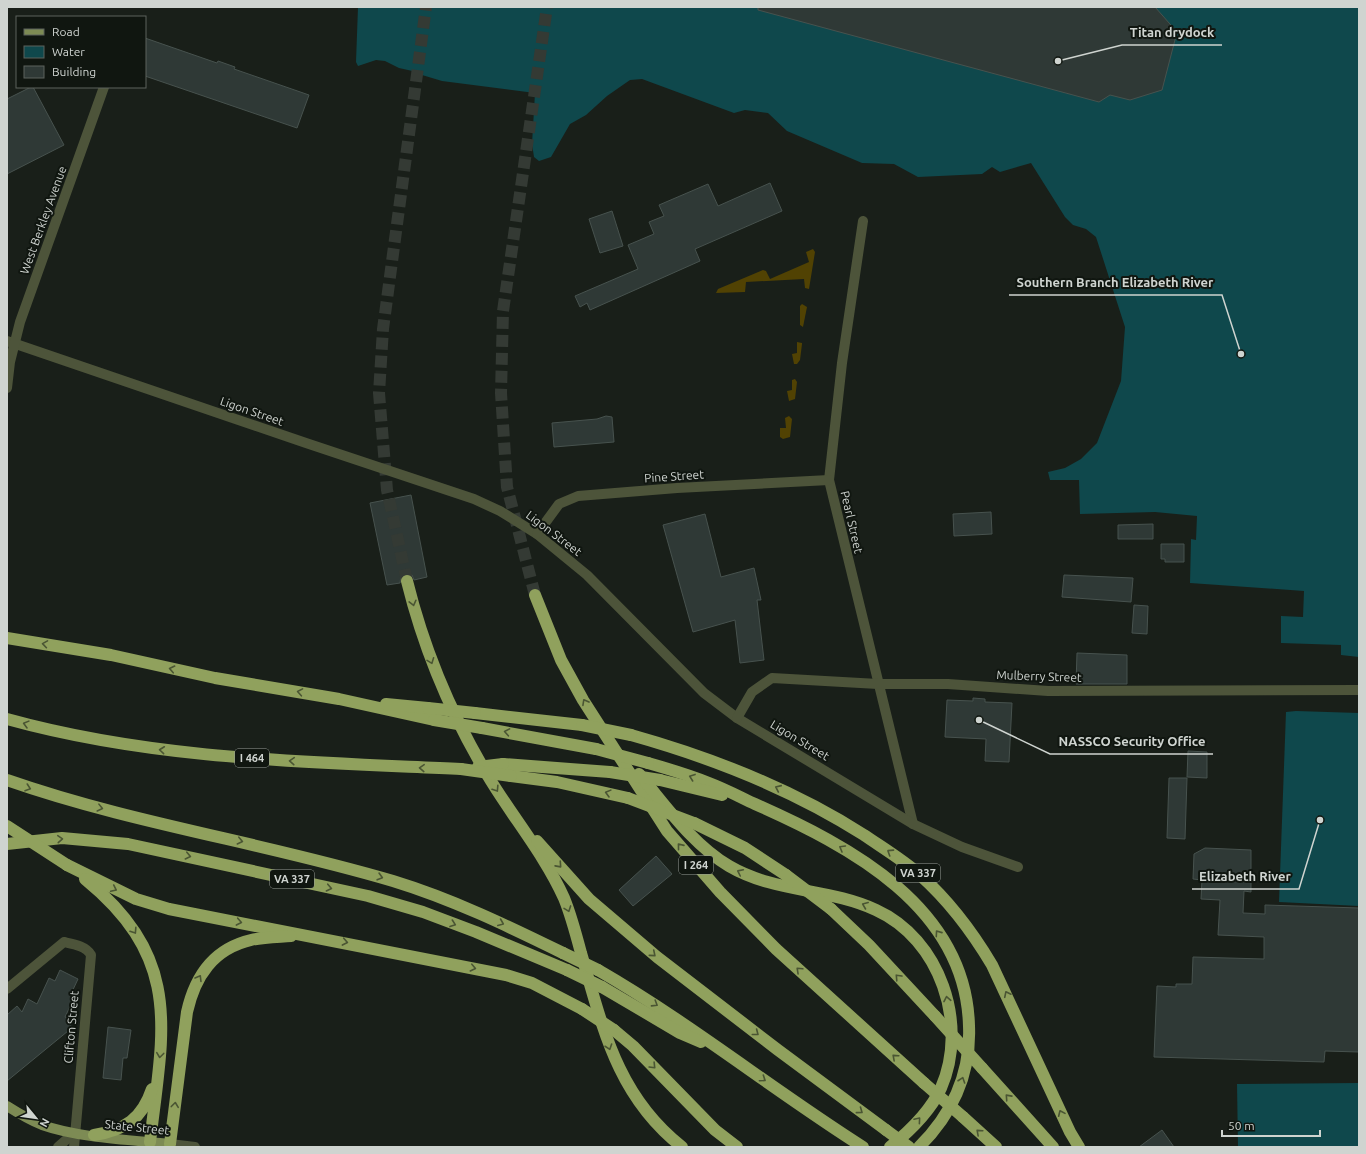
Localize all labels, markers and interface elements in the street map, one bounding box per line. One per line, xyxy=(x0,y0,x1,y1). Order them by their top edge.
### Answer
legend xyxy=(16,16,146,88)
callout: Titan drydock xyxy=(1122,20,1222,45)
text: Road xyxy=(52,25,80,38)
text: Titan drydock xyxy=(1130,25,1215,39)
text: Water xyxy=(52,45,85,58)
text: Building xyxy=(52,65,96,78)
street label: West Berkley Avenue xyxy=(17,164,69,276)
callout: Southern Branch Elizabeth River xyxy=(1009,270,1222,295)
text: Southern Branch Elizabeth River xyxy=(1017,275,1214,289)
street label: Ligon Street xyxy=(219,394,286,428)
street label: Pine Street xyxy=(644,467,705,485)
street label: Pearl Street xyxy=(839,490,866,555)
street label: Ligon Street xyxy=(524,508,585,558)
one-way arrow xyxy=(408,600,416,606)
one-way arrow xyxy=(42,640,48,649)
one-way arrow xyxy=(426,658,434,665)
one-way arrow xyxy=(169,665,176,673)
street label: Mulberry Street xyxy=(996,668,1082,684)
one-way arrow xyxy=(297,689,303,697)
one-way arrow xyxy=(582,699,589,707)
street label: Ligon Street xyxy=(768,717,832,763)
one-way arrow xyxy=(23,720,30,729)
one-way arrow xyxy=(504,728,510,737)
callout: NASSCO Security Office xyxy=(1050,729,1213,754)
text: NASSCO Security Office xyxy=(1059,734,1205,748)
one-way arrow xyxy=(159,746,165,755)
road number: I 464 xyxy=(235,749,269,767)
one-way arrow xyxy=(289,756,295,765)
one-way arrow xyxy=(419,763,425,772)
one-way arrow xyxy=(689,773,696,781)
one-way arrow xyxy=(24,783,31,791)
one-way arrow xyxy=(491,785,499,792)
one-way arrow xyxy=(774,785,782,793)
one-way arrow xyxy=(605,789,612,798)
one-way arrow xyxy=(96,803,103,812)
one-way arrow xyxy=(57,834,63,843)
one-way arrow xyxy=(237,837,243,845)
one-way arrow xyxy=(677,843,684,850)
one-way arrow xyxy=(839,845,846,852)
one-way arrow xyxy=(888,850,895,857)
one-way arrow xyxy=(185,852,191,860)
road number: I 264 xyxy=(679,856,713,874)
one-way arrow xyxy=(554,860,561,867)
road number: VA 337 xyxy=(896,864,940,882)
callout: Elizabeth River xyxy=(1192,864,1299,889)
one-way arrow xyxy=(737,869,744,876)
text: Elizabeth River xyxy=(1199,869,1292,883)
road number: VA 337 xyxy=(270,870,314,888)
one-way arrow xyxy=(376,872,383,881)
one-way arrow xyxy=(325,883,332,891)
one-way arrow xyxy=(110,884,117,892)
one-way arrow xyxy=(861,902,868,910)
one-way arrow xyxy=(563,906,572,913)
one-way arrow xyxy=(236,917,242,925)
one-way arrow xyxy=(497,918,505,926)
one-way arrow xyxy=(450,919,457,927)
one-way arrow xyxy=(129,927,137,934)
one-way arrow xyxy=(936,930,943,937)
one-way arrow xyxy=(342,938,348,946)
one-way arrow xyxy=(648,949,656,956)
one-way arrow xyxy=(469,963,476,971)
one-way arrow xyxy=(796,967,804,974)
one-way arrow xyxy=(896,974,903,982)
one-way arrow xyxy=(194,975,201,982)
street label: Clifton Street xyxy=(61,990,81,1064)
one-way arrow xyxy=(1004,991,1012,999)
one-way arrow xyxy=(943,996,951,1002)
one-way arrow xyxy=(651,999,658,1007)
one-way arrow xyxy=(752,1028,759,1036)
one-way arrow xyxy=(605,1043,613,1050)
one-way arrow xyxy=(156,1052,165,1058)
one-way arrow xyxy=(893,1054,900,1061)
one-way arrow xyxy=(648,1061,656,1069)
one-way arrow xyxy=(759,1074,766,1082)
one-way arrow xyxy=(957,1076,966,1083)
one-way arrow xyxy=(1006,1095,1013,1102)
north arrow xyxy=(16,1098,56,1138)
one-way arrow xyxy=(170,1102,179,1108)
one-way arrow xyxy=(856,1106,863,1113)
one-way arrow xyxy=(1058,1109,1066,1117)
scale bar xyxy=(1222,1112,1320,1138)
text: N xyxy=(38,1116,52,1129)
street label: State Street xyxy=(104,1117,170,1137)
one-way arrow xyxy=(914,1118,921,1125)
text: 50 m xyxy=(1228,1119,1255,1132)
one-way arrow xyxy=(976,1129,984,1137)

